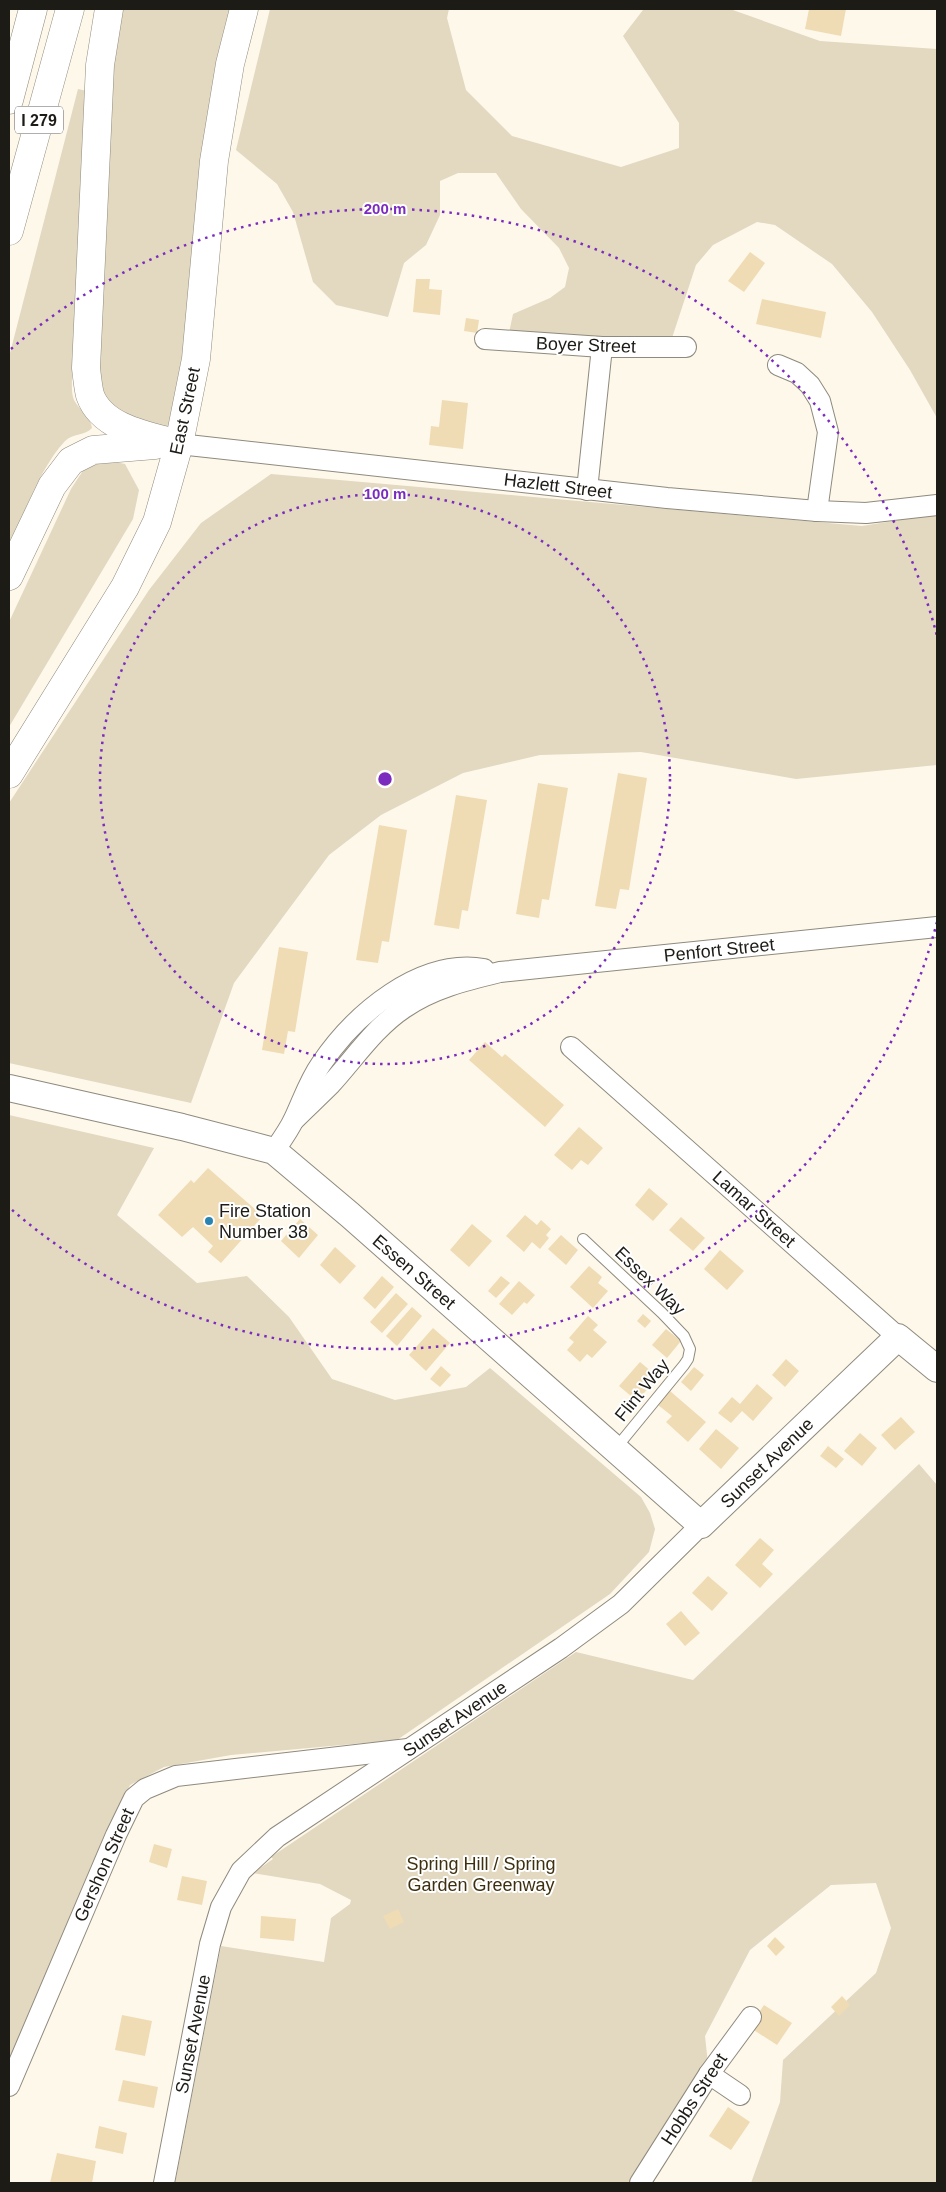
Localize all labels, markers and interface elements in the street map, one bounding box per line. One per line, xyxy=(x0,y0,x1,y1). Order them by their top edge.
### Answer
road number: I 279 xyxy=(15,106,63,134)
text: 200 m xyxy=(364,200,406,217)
street label: Boyer Street xyxy=(536,333,636,357)
street label: East Street xyxy=(166,365,204,457)
street label: Hazlett Street xyxy=(503,469,613,503)
text: 100 m xyxy=(364,485,406,502)
centre of rings xyxy=(376,770,394,788)
street label: Penfort Street xyxy=(663,934,775,966)
street label: Lamar Street xyxy=(709,1167,799,1251)
place label: Fire Station Number 38 xyxy=(219,1201,311,1242)
marker: Fire Station Number 38 xyxy=(203,1215,215,1227)
street label: Essen Street xyxy=(369,1231,459,1313)
street label: Essex Way xyxy=(611,1243,689,1319)
street label: Flint Way xyxy=(611,1355,673,1425)
street label: Sunset Avenue xyxy=(717,1414,817,1512)
street label: Sunset Avenue xyxy=(399,1677,511,1761)
street label: Gershon Street xyxy=(70,1805,138,1925)
park label: Spring Hill / Spring Garden Greenway xyxy=(406,1854,556,1895)
street label: Sunset Avenue xyxy=(172,1973,214,2095)
street label: Hobbs Street xyxy=(657,2049,731,2149)

